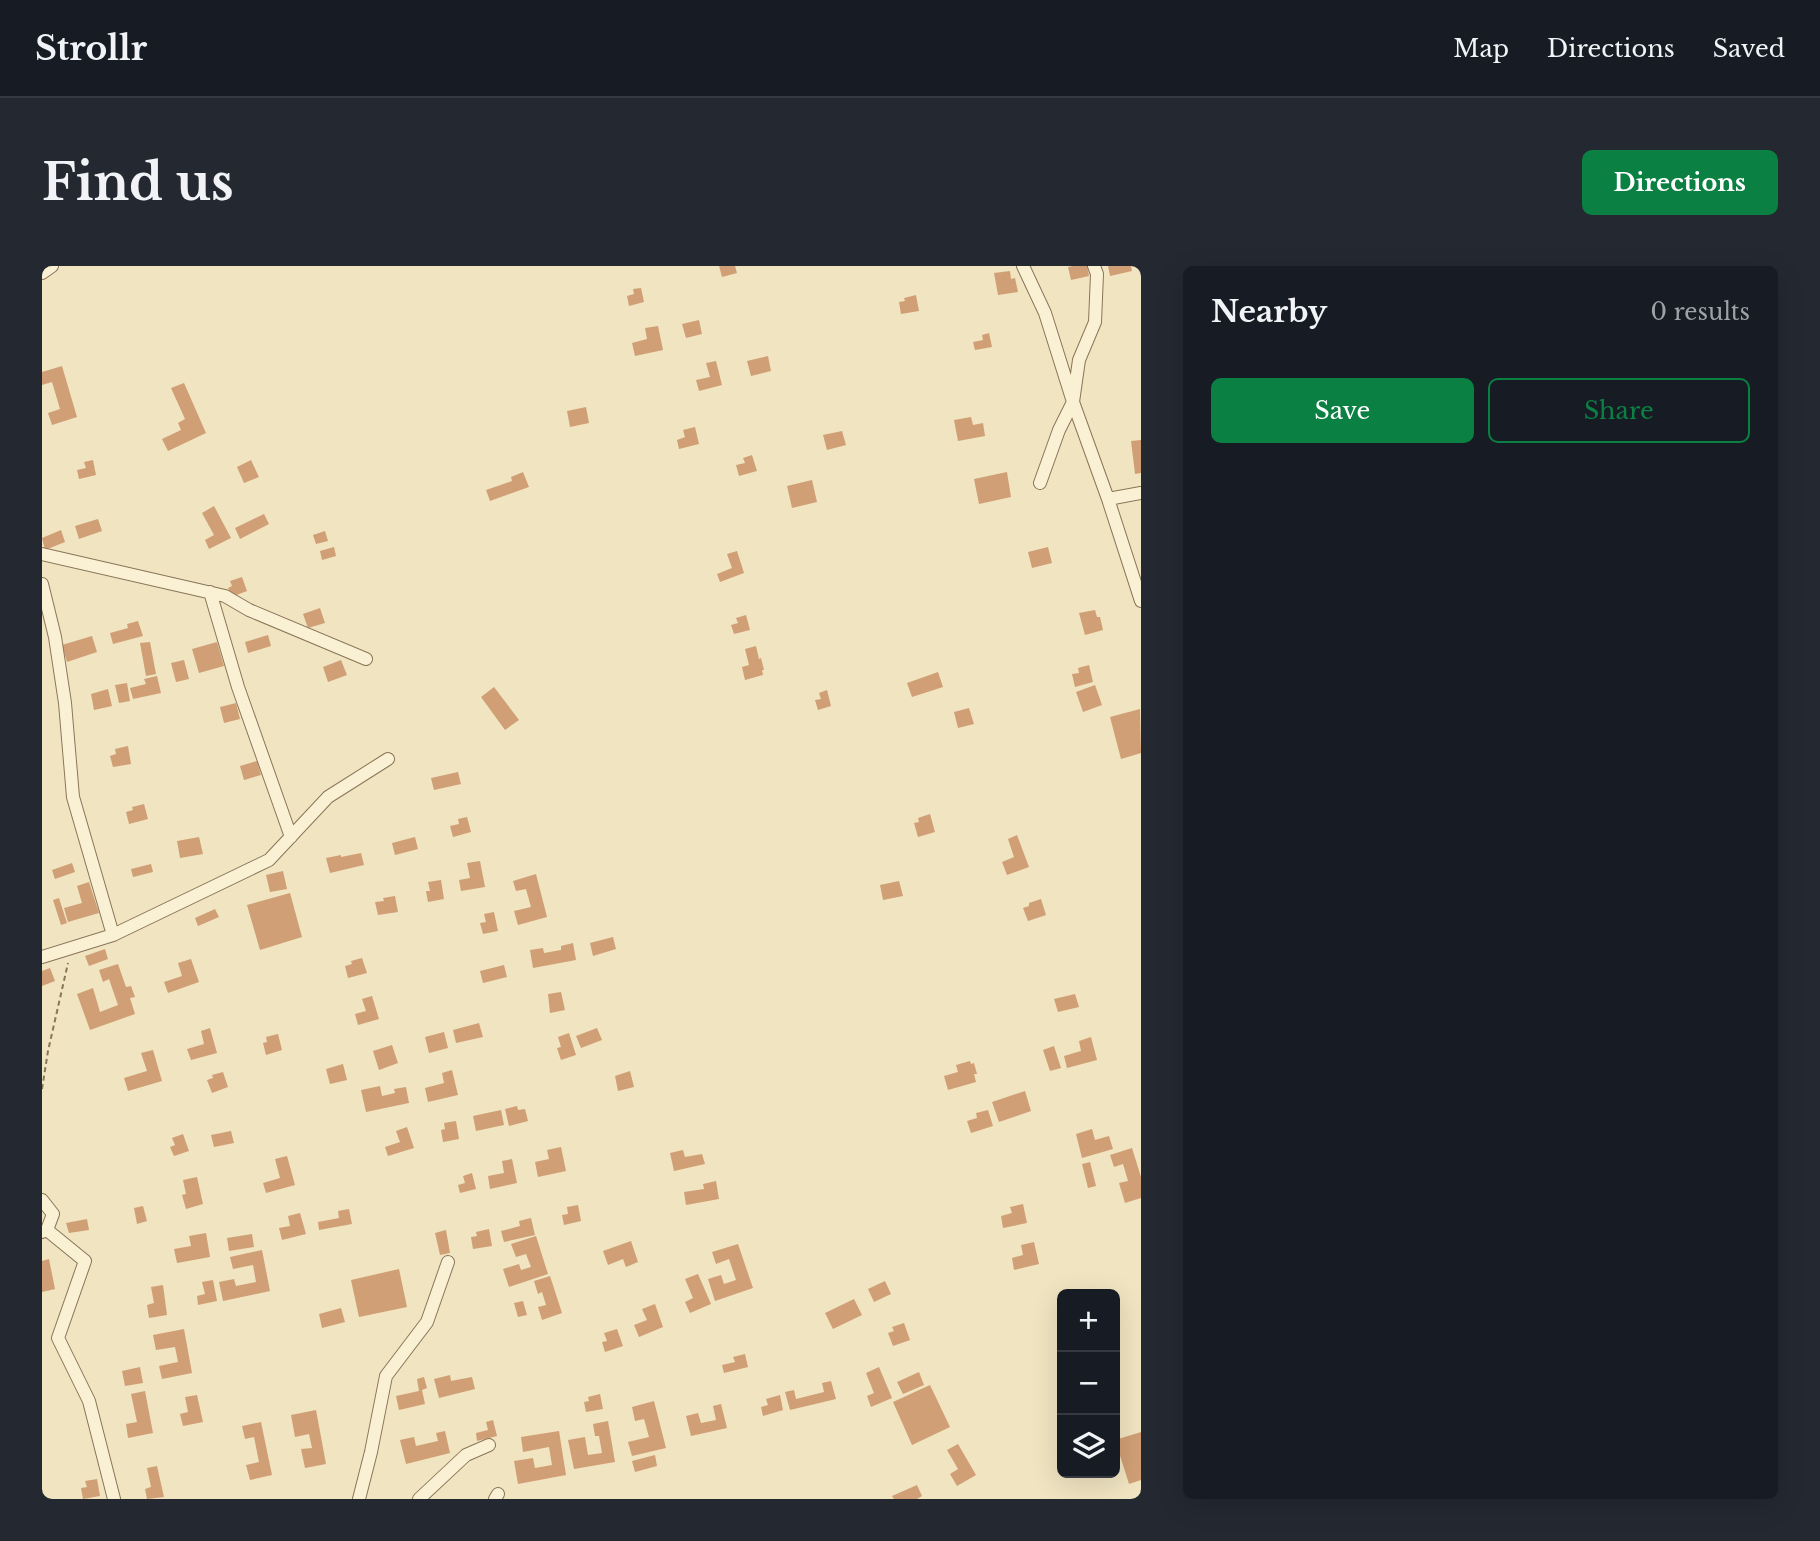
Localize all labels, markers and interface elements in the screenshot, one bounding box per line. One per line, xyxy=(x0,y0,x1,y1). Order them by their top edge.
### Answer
text: Strollr xyxy=(35,28,147,69)
text: Map xyxy=(1453,34,1509,63)
text: Directions xyxy=(1547,34,1675,63)
text: Saved xyxy=(1713,34,1785,63)
button: Directions xyxy=(1582,150,1778,215)
text: Find us xyxy=(42,152,234,213)
text: Nearby xyxy=(1211,293,1327,330)
text: 0 results xyxy=(1651,298,1750,326)
button: Save xyxy=(1211,378,1474,443)
button: Share xyxy=(1488,378,1750,443)
map controls xyxy=(1057,1289,1120,1478)
button: + xyxy=(1057,1289,1120,1352)
button: − xyxy=(1057,1352,1120,1415)
button: layers xyxy=(1057,1415,1120,1478)

